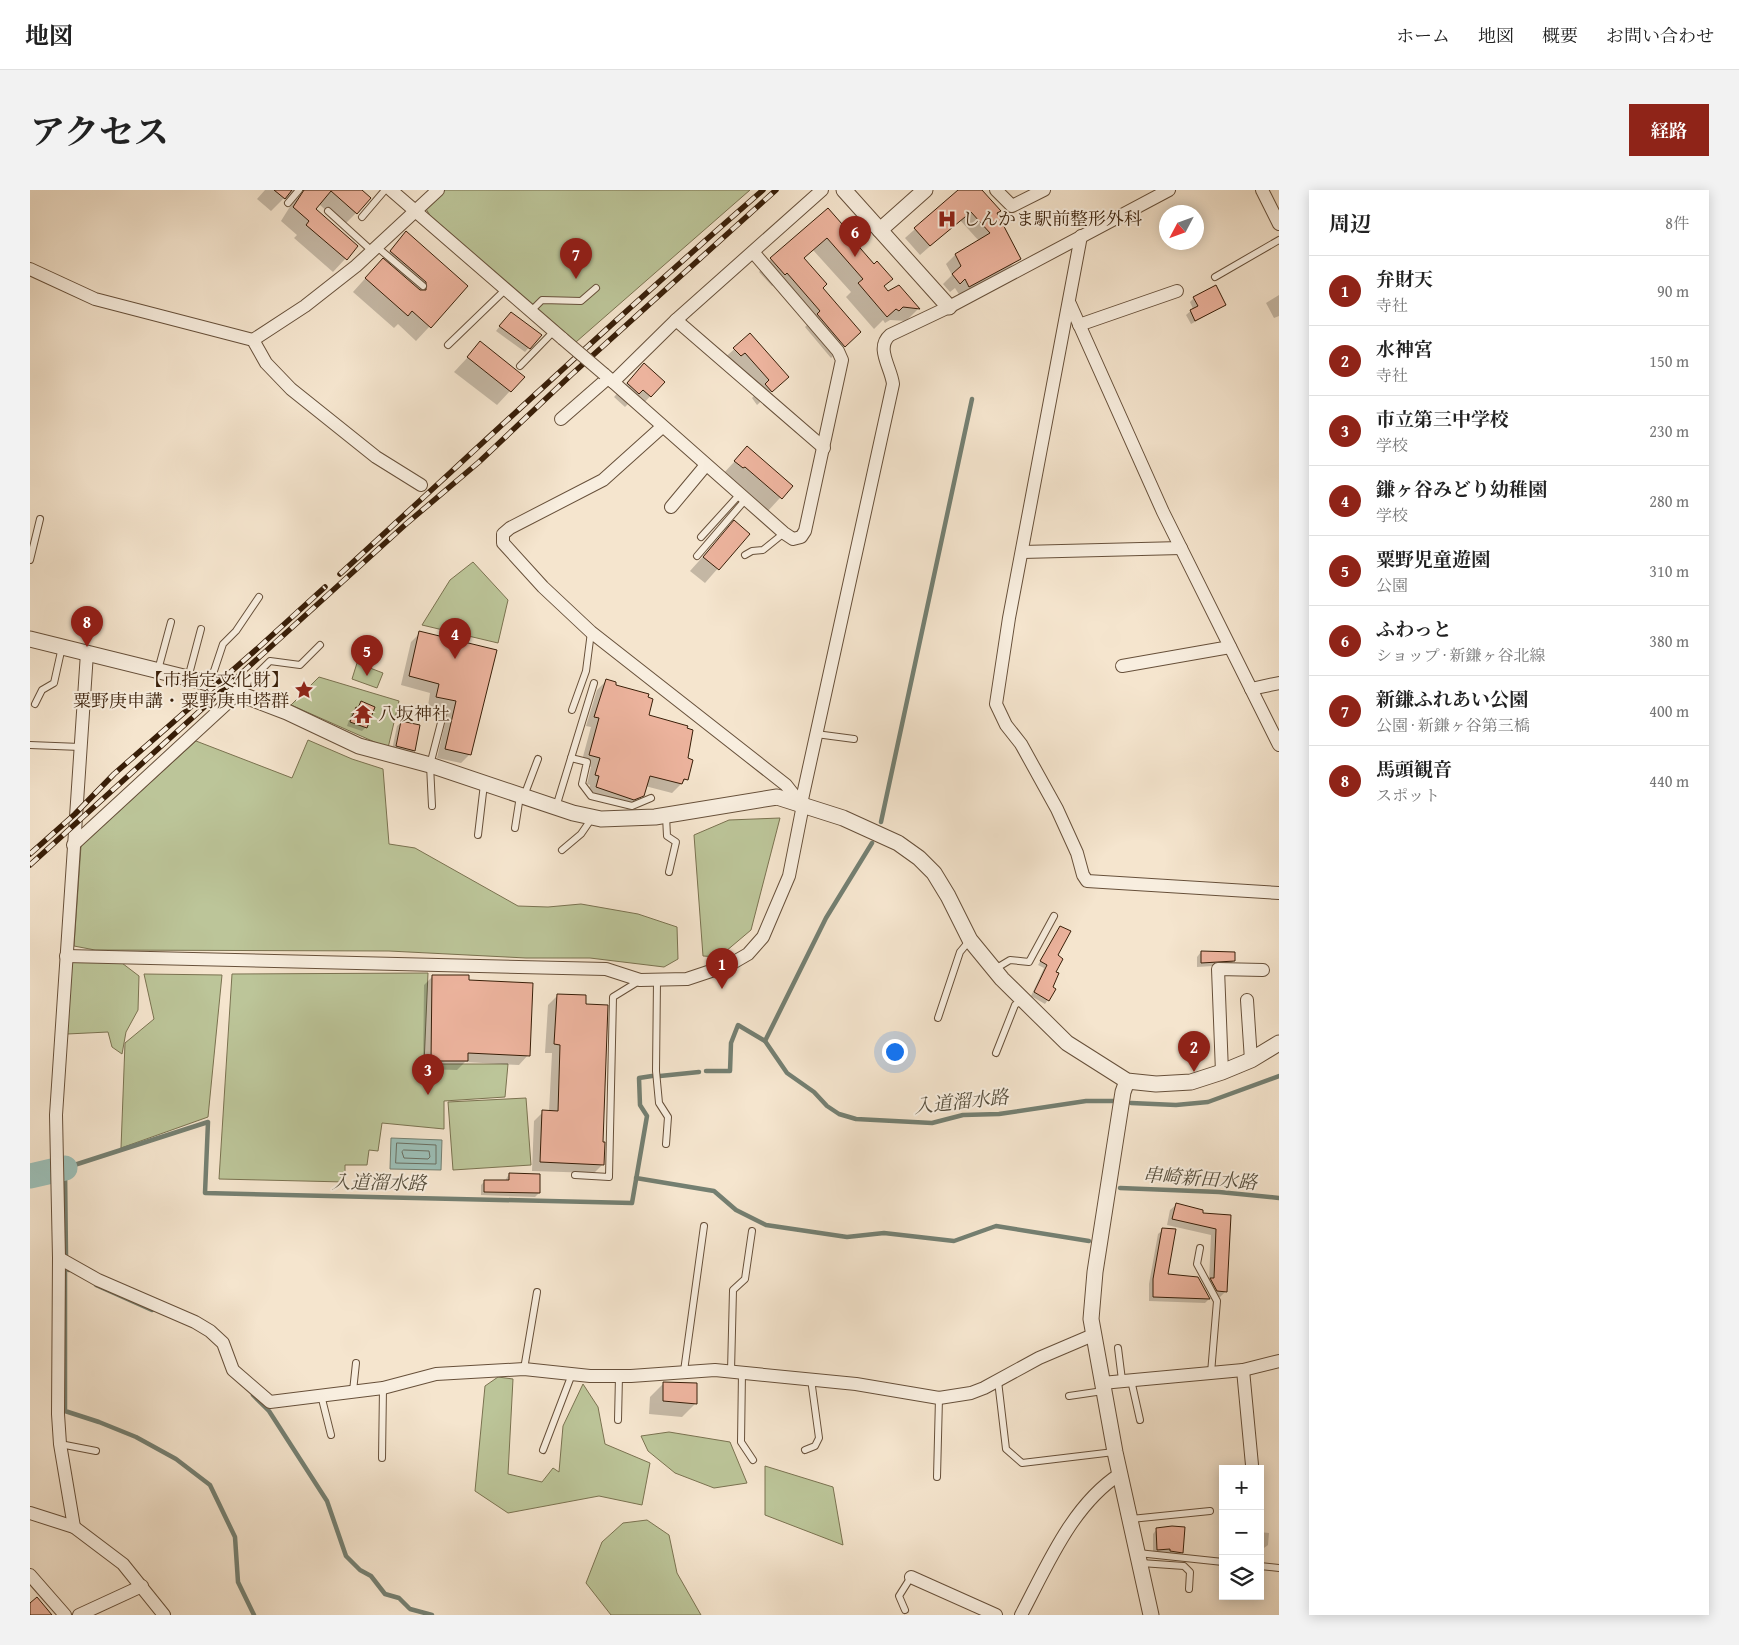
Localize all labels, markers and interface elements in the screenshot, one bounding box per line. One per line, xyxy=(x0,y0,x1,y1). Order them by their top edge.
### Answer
text: 地図 xyxy=(25,18,73,53)
text: ホーム xyxy=(1396,22,1450,49)
text: 地図 xyxy=(1478,22,1514,49)
text: 概要 xyxy=(1542,22,1578,49)
text: お問い合わせ xyxy=(1606,22,1714,49)
button: 経路 xyxy=(1629,104,1709,156)
text: アクセス xyxy=(30,106,169,157)
place label: しんかま駅前整形外科 xyxy=(962,205,1142,232)
north arrow xyxy=(1159,205,1204,250)
hospital icon: しんかま駅前整形外科 xyxy=(936,208,958,230)
text: 周辺 xyxy=(1329,208,1371,239)
text: 8件 xyxy=(1665,211,1689,235)
pin: 6 xyxy=(839,216,871,257)
pin: 7 xyxy=(560,238,592,279)
text: 弁財天 xyxy=(1376,265,1433,293)
text: 1 xyxy=(1341,279,1349,303)
text: 90 m xyxy=(1657,279,1689,303)
text: 寺社 xyxy=(1376,293,1408,317)
text: 水神宮 xyxy=(1376,335,1433,363)
text: 2 xyxy=(1341,349,1349,373)
text: 150 m xyxy=(1649,349,1689,373)
text: 寺社 xyxy=(1376,363,1408,387)
text: 市立第三中学校 xyxy=(1376,405,1509,433)
text: 3 xyxy=(1341,419,1349,443)
text: 230 m xyxy=(1649,419,1689,443)
text: 学校 xyxy=(1376,433,1408,457)
text: 鎌ヶ谷みどり幼稚園 xyxy=(1376,475,1547,503)
text: 4 xyxy=(1341,489,1349,513)
text: 280 m xyxy=(1649,489,1689,513)
text: 学校 xyxy=(1376,503,1408,527)
text: 粟野児童遊園 xyxy=(1376,545,1490,573)
text: 5 xyxy=(1341,559,1349,583)
text: 310 m xyxy=(1649,559,1689,583)
text: 公園 xyxy=(1376,573,1408,597)
pin: 8 xyxy=(71,606,103,647)
text: ふわっと xyxy=(1376,615,1452,643)
pin: 4 xyxy=(439,618,471,659)
text: 6 xyxy=(1341,629,1349,653)
text: 380 m xyxy=(1649,629,1689,653)
pin: 5 xyxy=(351,635,383,676)
text: ショップ · 新鎌ヶ谷北線 xyxy=(1376,643,1545,667)
place label: 【市指定文化財】 粟野庚申講・粟野庚申塔群 xyxy=(73,666,289,714)
place icon: 【市指定文化財】 粟野庚申講・粟野庚申塔群 xyxy=(293,679,315,701)
text: 新鎌ふれあい公園 xyxy=(1376,685,1528,713)
text: 7 xyxy=(1341,699,1349,723)
text: 400 m xyxy=(1649,699,1689,723)
place label: 八坂神社 xyxy=(378,700,450,727)
temple icon: 八坂神社 xyxy=(352,703,374,725)
text: 公園 · 新鎌ヶ谷第三橋 xyxy=(1376,713,1530,737)
text: 馬頭観音 xyxy=(1376,755,1452,783)
text: 8 xyxy=(1341,769,1349,793)
text: 440 m xyxy=(1649,769,1689,793)
text: スポット xyxy=(1376,783,1440,807)
pin: 1 xyxy=(706,948,738,989)
pin: 2 xyxy=(1178,1031,1210,1072)
your location xyxy=(882,1039,908,1065)
pin: 3 xyxy=(412,1054,444,1095)
water label: 入道溜水路 xyxy=(912,1082,1012,1120)
water label: 串崎新田水路 xyxy=(1142,1160,1260,1196)
water label: 入道溜水路 xyxy=(331,1167,429,1197)
map controls xyxy=(1219,1465,1264,1600)
button: + xyxy=(1219,1465,1264,1510)
button: − xyxy=(1219,1510,1264,1555)
button: layers xyxy=(1219,1555,1264,1600)

